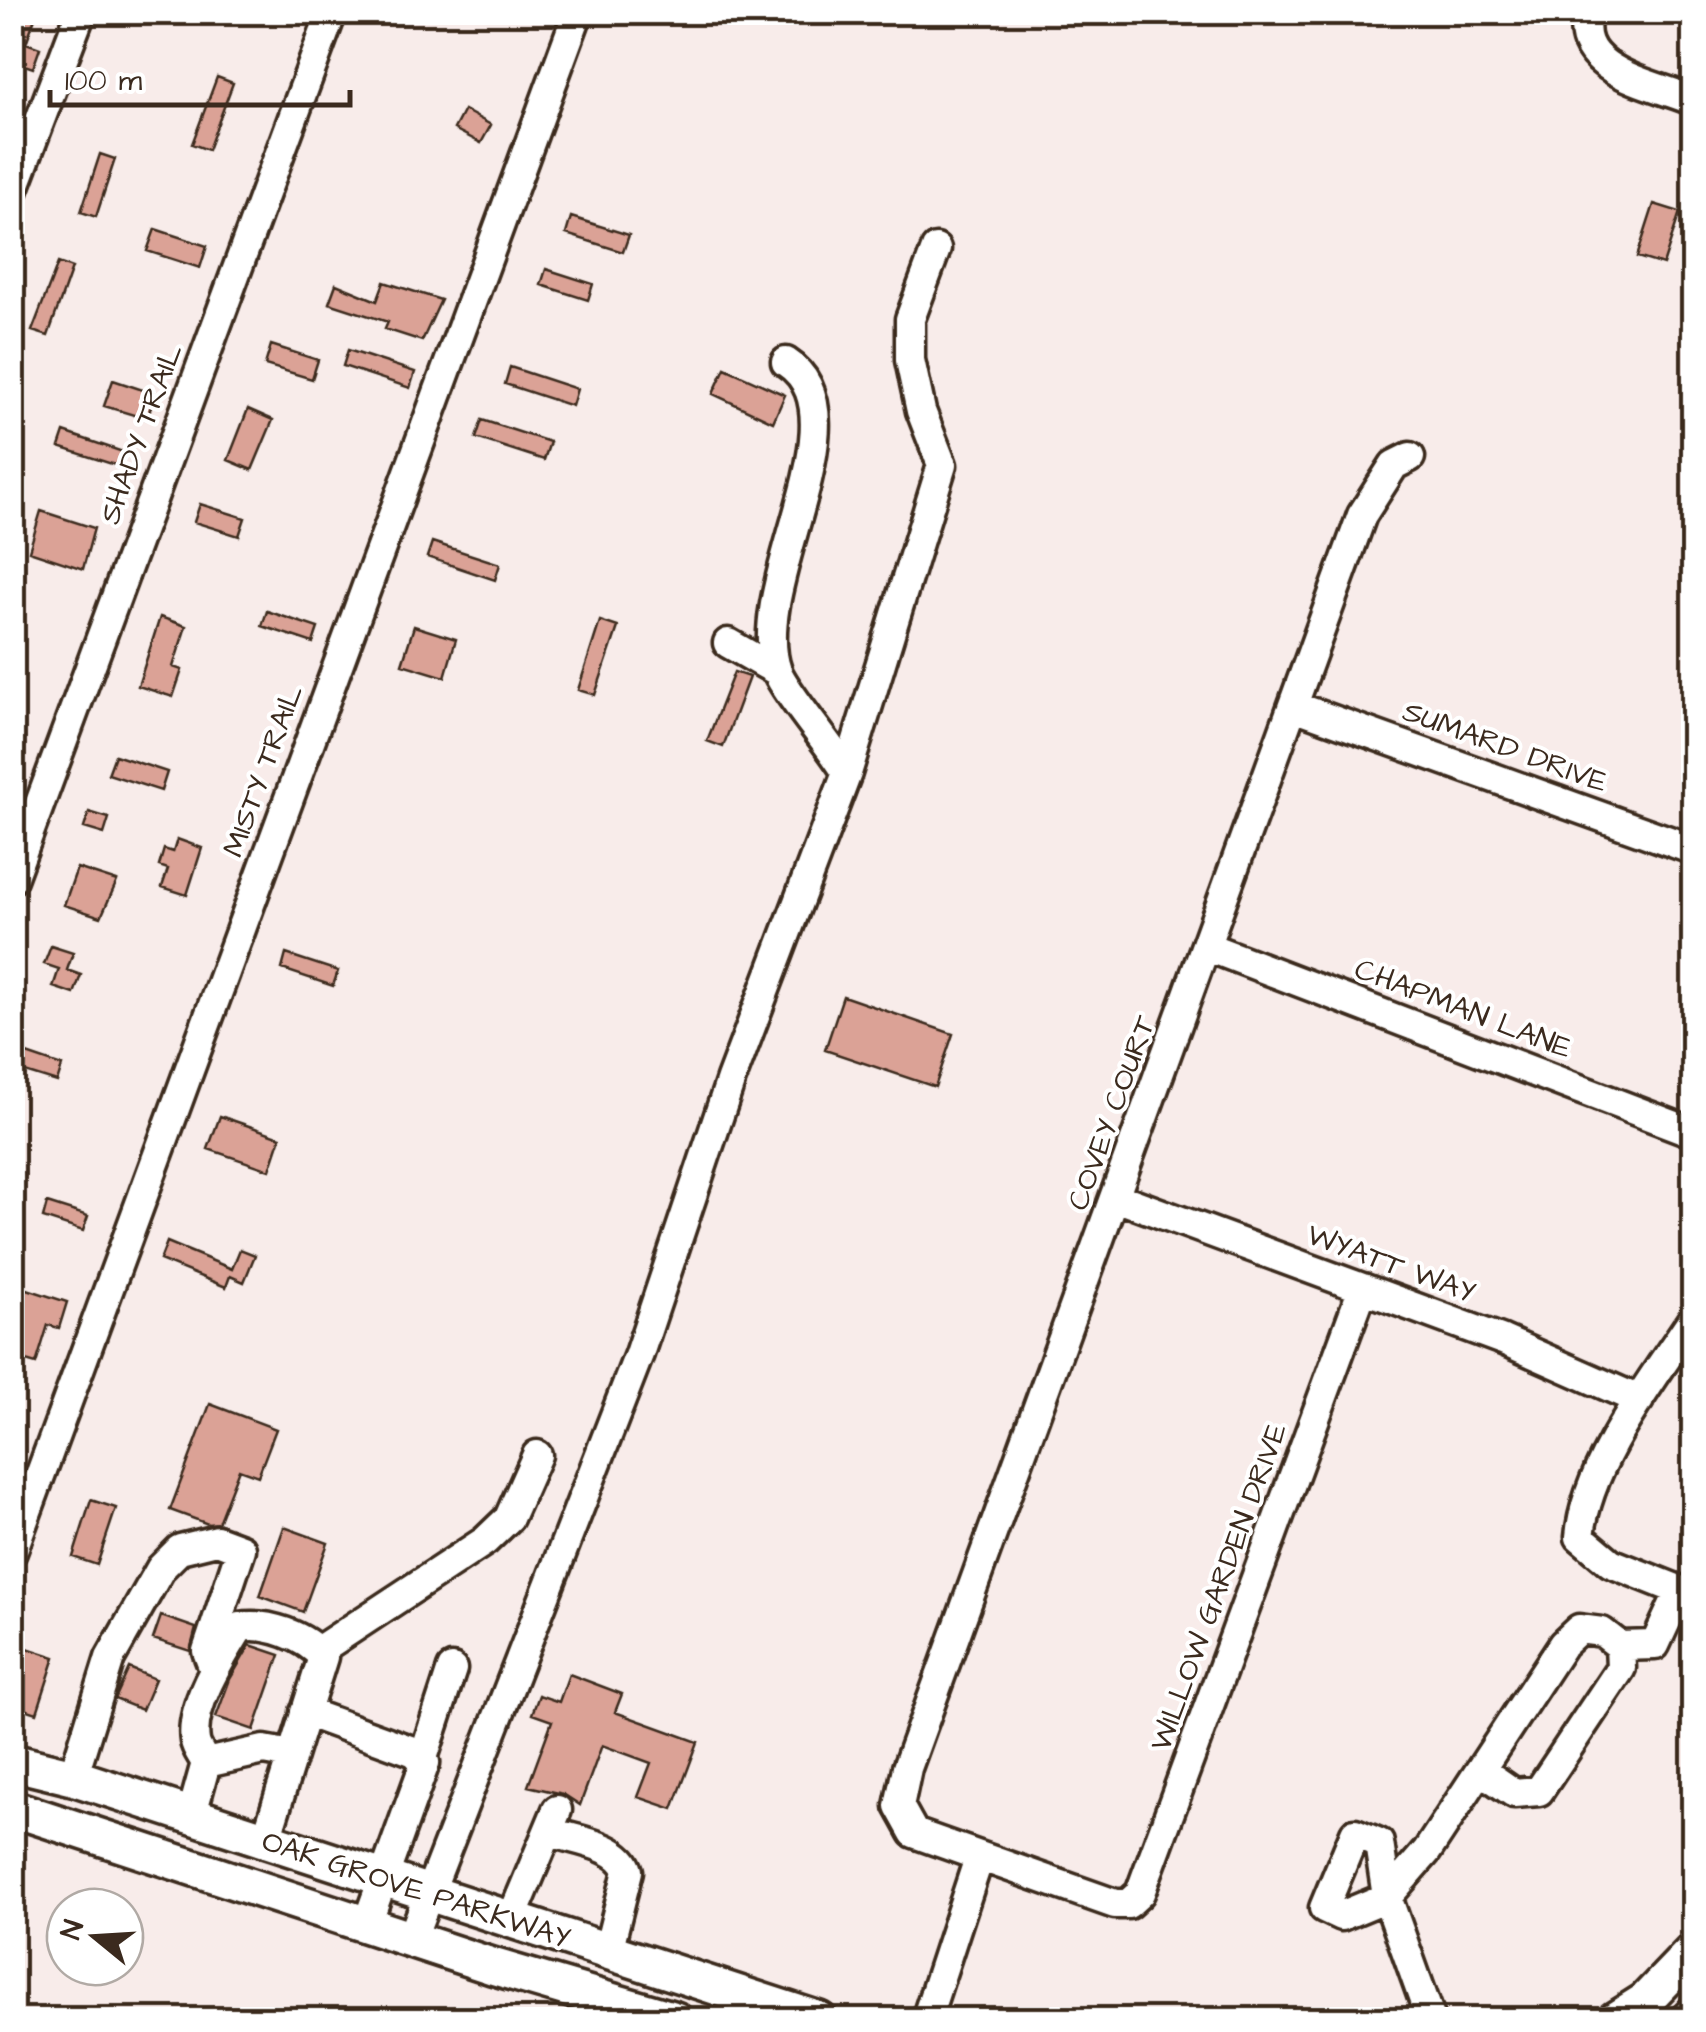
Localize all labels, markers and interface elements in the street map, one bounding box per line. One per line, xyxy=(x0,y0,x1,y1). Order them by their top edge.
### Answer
scale bar xyxy=(50,45,350,107)
text: 100 m xyxy=(65,60,143,102)
street label: SHADY TRAIL xyxy=(89,338,193,530)
street label: MISTY TRAIL xyxy=(212,679,314,863)
street label: SUMARD DRIVE xyxy=(1397,691,1613,804)
street label: CHAPMAN LANE xyxy=(1348,948,1578,1070)
street label: COVEY COURT xyxy=(1057,1010,1167,1216)
street label: WYATT WAY xyxy=(1301,1214,1481,1314)
street label: WILLOW GARDEN DRIVE xyxy=(1140,1417,1298,1757)
street label: OAK GROVE PARKWAY xyxy=(257,1820,575,1960)
north arrow xyxy=(45,1887,145,1987)
text: N xyxy=(51,1915,94,1944)

